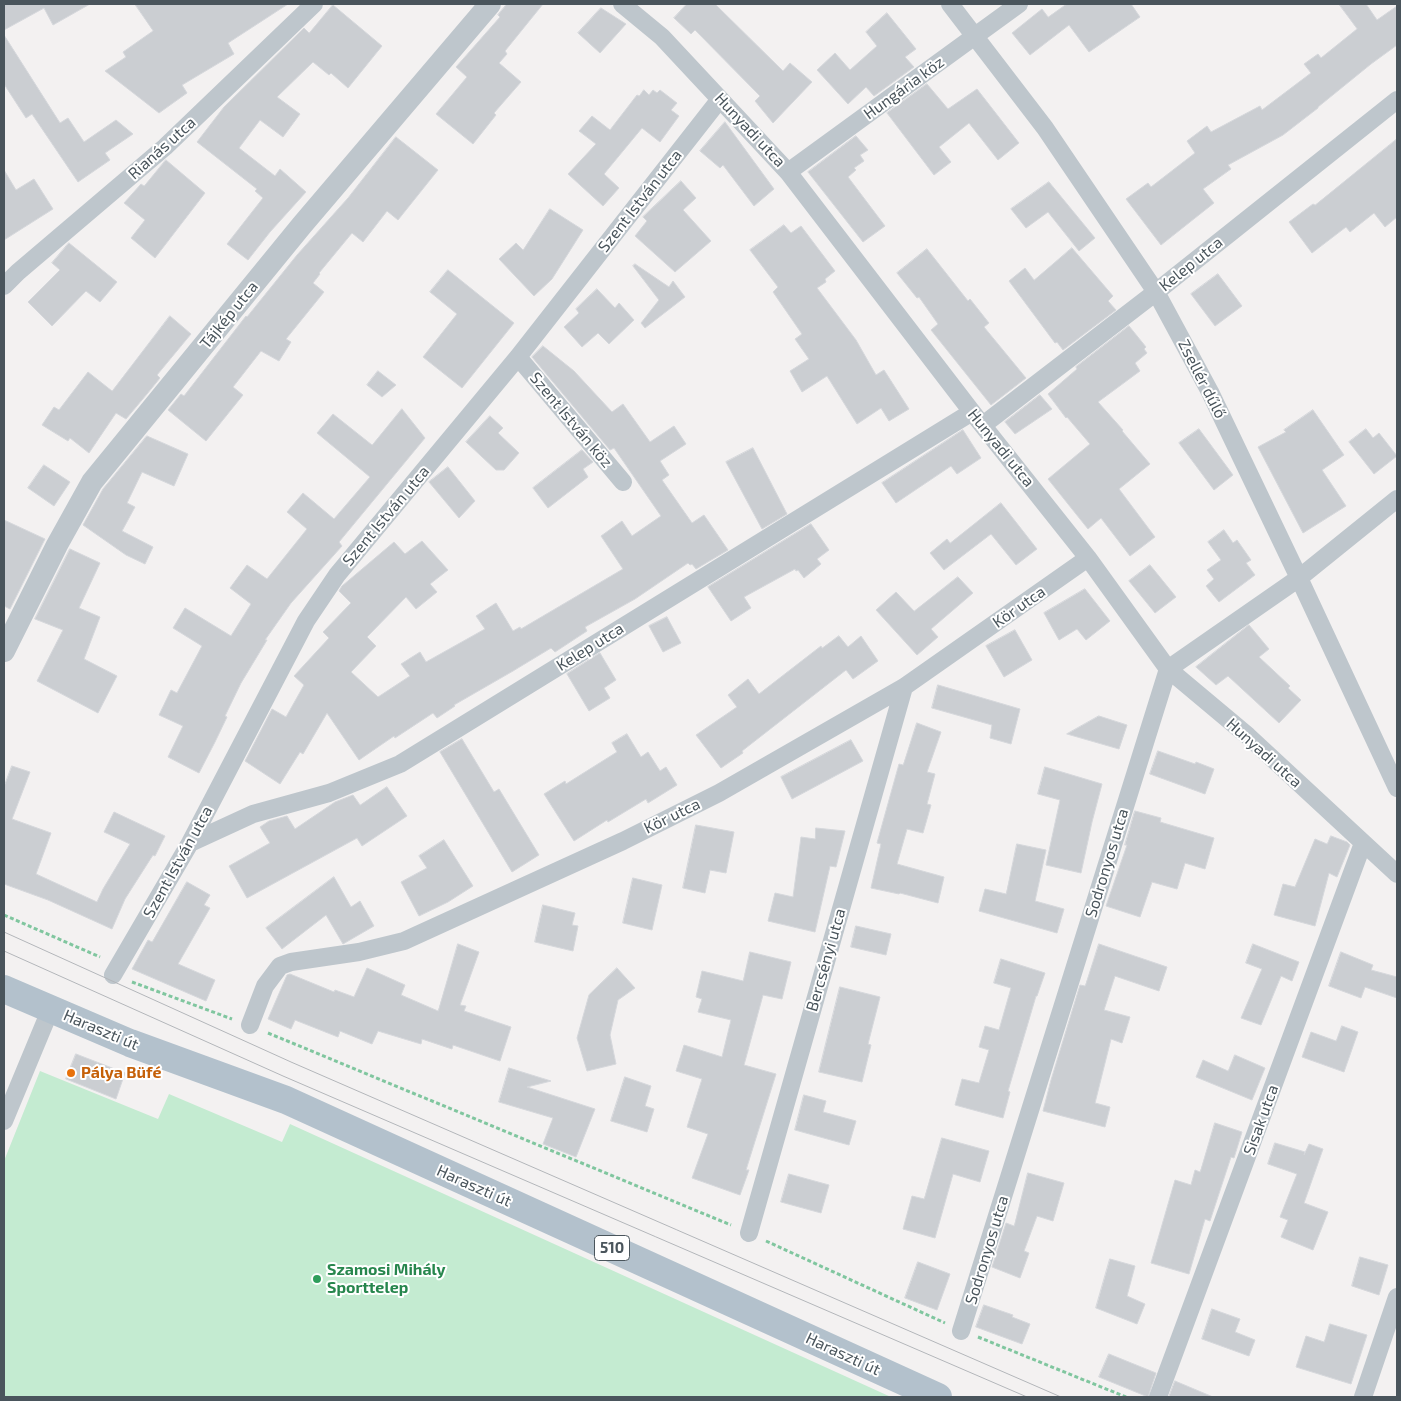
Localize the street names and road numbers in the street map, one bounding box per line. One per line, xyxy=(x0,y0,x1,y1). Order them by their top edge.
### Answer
street label: Hungária köz xyxy=(860,52,948,124)
street label: Hunyadi utca xyxy=(711,89,789,171)
street label: Rianás utca xyxy=(124,113,200,183)
street label: Szent István utca xyxy=(594,146,686,256)
street label: Kelep utca xyxy=(1155,233,1227,295)
street label: Tájkép utca xyxy=(196,277,262,353)
street label: Zsellér dűlő xyxy=(1174,336,1230,422)
street label: Szent István köz xyxy=(526,369,616,471)
street label: Hunyadi utca xyxy=(964,405,1038,491)
street label: Szent István utca xyxy=(338,462,434,570)
street label: Kör utca xyxy=(989,582,1049,632)
street label: Kelep utca xyxy=(553,619,627,675)
street label: Hunyadi utca xyxy=(1222,714,1306,792)
street label: Kör utca xyxy=(641,794,703,838)
street label: Szent István utca xyxy=(139,803,217,921)
street label: Sodronyos utca xyxy=(1081,806,1133,920)
street label: Bercsényi utca xyxy=(802,906,850,1014)
street label: Haraszti út xyxy=(61,1006,141,1054)
street label: Sisak utca xyxy=(1239,1082,1283,1158)
street label: Haraszti út xyxy=(434,1161,514,1211)
street label: Sodronyos utca xyxy=(961,1193,1013,1307)
road number: 510 xyxy=(594,1236,630,1260)
street label: Haraszti út xyxy=(803,1328,883,1380)

